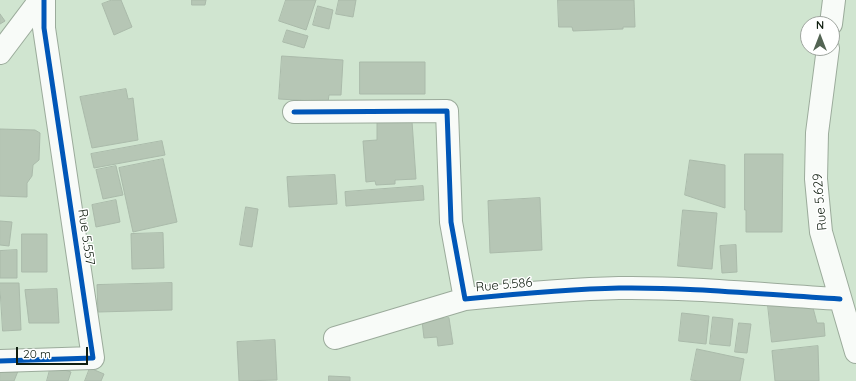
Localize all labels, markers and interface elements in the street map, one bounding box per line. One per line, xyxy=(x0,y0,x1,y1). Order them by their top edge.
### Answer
north arrow xyxy=(800,16,840,56)
text: N xyxy=(816,18,824,32)
street label: Rue 5.629 xyxy=(810,173,830,231)
street label: Rue 5.557 xyxy=(74,208,98,266)
street label: Rue 5.586 xyxy=(475,275,533,295)
scale bar xyxy=(18,339,90,365)
text: 20 m xyxy=(23,346,51,361)

